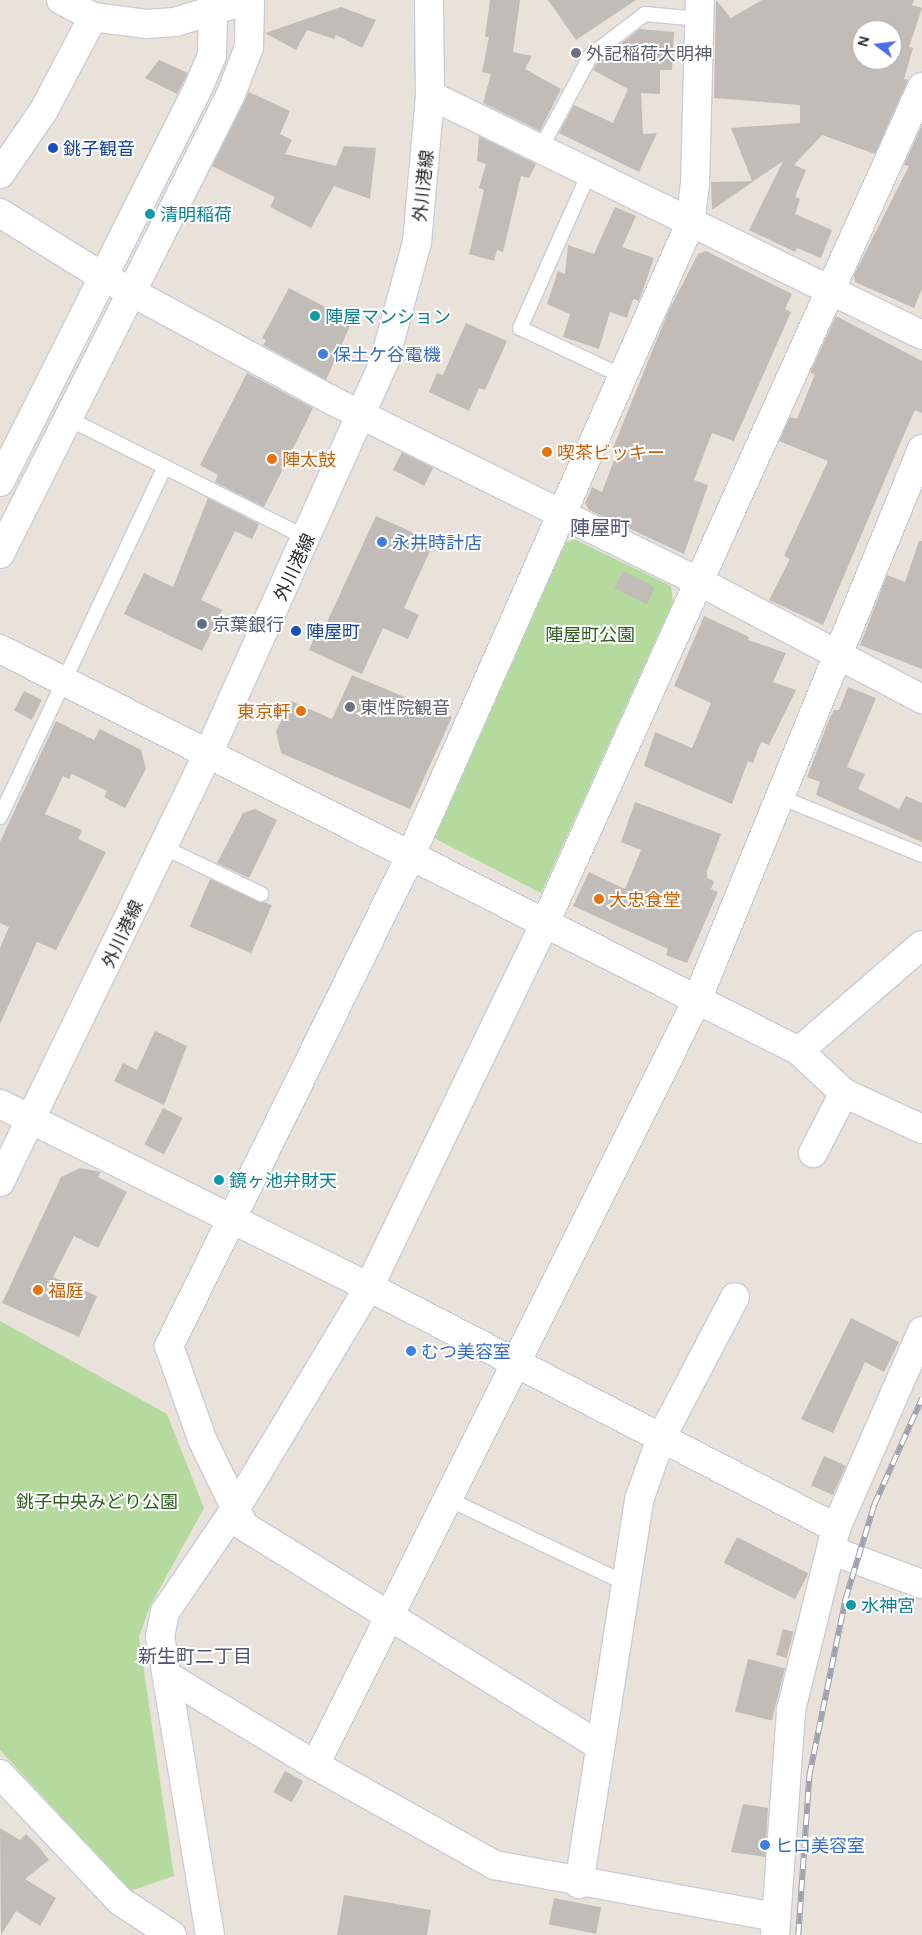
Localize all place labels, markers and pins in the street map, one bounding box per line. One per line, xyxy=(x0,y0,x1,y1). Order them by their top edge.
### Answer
place label: 外記稲荷大明神 xyxy=(586,42,712,64)
marker: 外記稲荷大明神 xyxy=(570,47,582,59)
place label: 銚子観音 xyxy=(63,137,135,159)
marker: 銚子観音 xyxy=(47,142,59,154)
place label: 清明稲荷 xyxy=(160,203,232,225)
marker: 清明稲荷 xyxy=(144,208,156,220)
place label: 陣屋マンション xyxy=(325,305,451,327)
marker: 陣屋マンション xyxy=(309,310,321,322)
place label: 保土ケ谷電機 xyxy=(333,343,441,365)
marker: 保土ケ谷電機 xyxy=(317,348,329,360)
place label: 喫茶ビッキー xyxy=(557,441,665,463)
marker: 喫茶ビッキー xyxy=(541,446,553,458)
place label: 陣太鼓 xyxy=(282,448,336,470)
marker: 陣太鼓 xyxy=(266,453,278,465)
place label: 永井時計店 xyxy=(392,531,482,553)
marker: 永井時計店 xyxy=(376,536,388,548)
place label: 京葉銀行 xyxy=(212,613,284,635)
marker: 京葉銀行 xyxy=(196,618,208,630)
place label: 陣屋町 xyxy=(306,620,360,642)
marker: 陣屋町 xyxy=(290,625,302,637)
place label: 東性院観音 xyxy=(360,696,450,718)
place label: 東京軒 xyxy=(237,700,291,722)
marker: 東性院観音 xyxy=(344,701,356,713)
marker: 東京軒 xyxy=(295,705,307,717)
place label: 大忠食堂 xyxy=(609,888,681,910)
marker: 大忠食堂 xyxy=(593,893,605,905)
place label: 鏡ヶ池弁財天 xyxy=(229,1169,337,1191)
marker: 鏡ヶ池弁財天 xyxy=(213,1174,225,1186)
place label: 福庭 xyxy=(48,1279,84,1301)
marker: 福庭 xyxy=(32,1284,44,1296)
place label: むつ美容室 xyxy=(421,1340,511,1362)
marker: むつ美容室 xyxy=(405,1345,417,1357)
place label: 水神宮 xyxy=(861,1594,915,1616)
marker: 水神宮 xyxy=(845,1599,857,1611)
place label: ヒロ美容室 xyxy=(775,1834,865,1856)
marker: ヒロ美容室 xyxy=(759,1839,771,1851)

